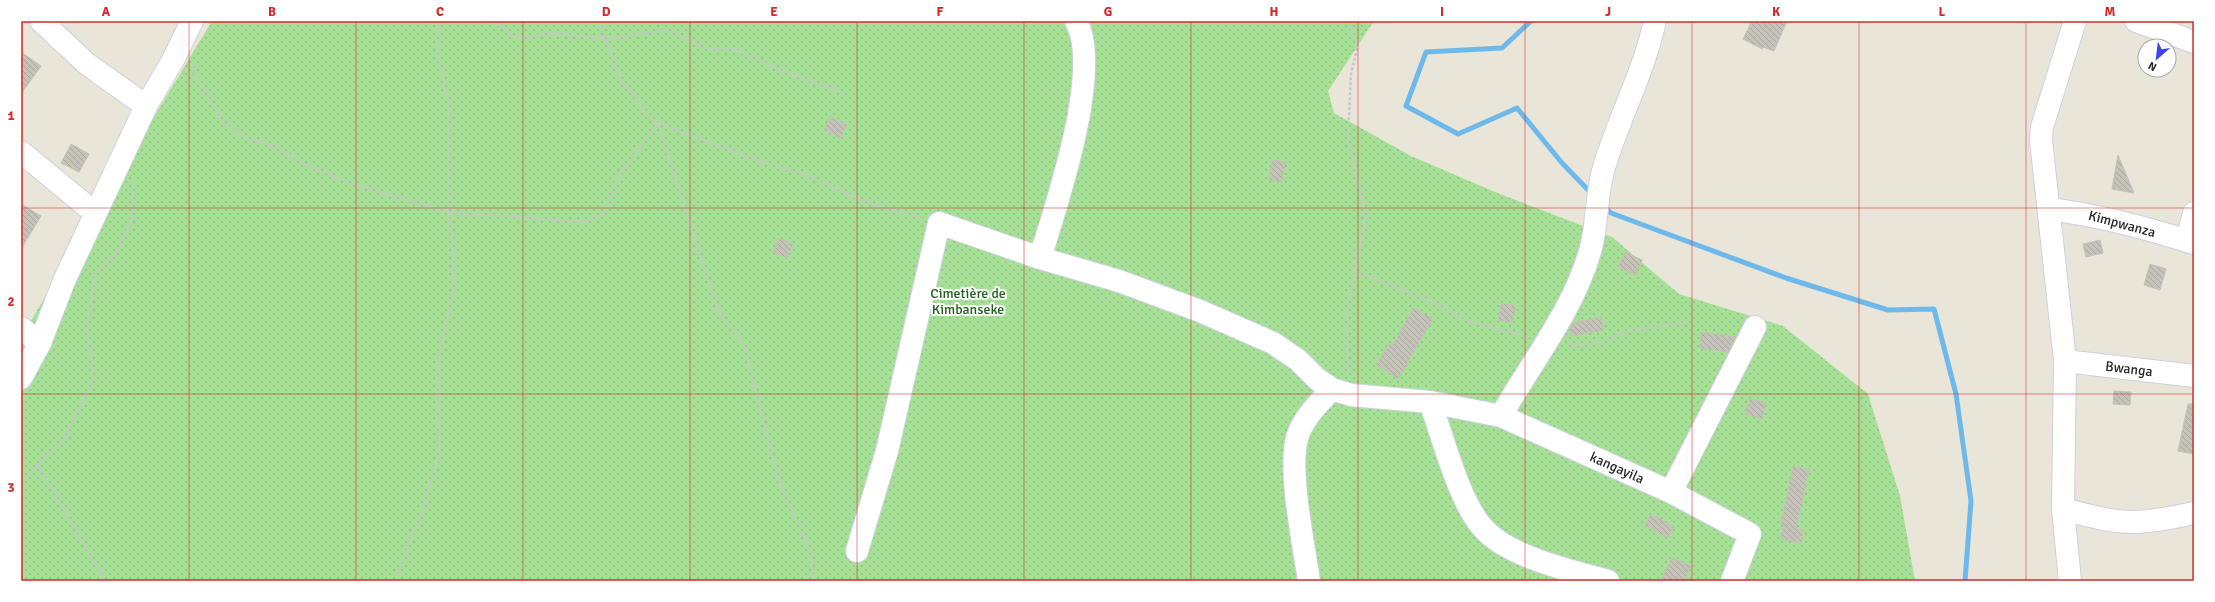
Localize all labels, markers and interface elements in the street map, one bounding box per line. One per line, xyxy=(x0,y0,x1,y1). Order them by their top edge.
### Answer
text: A xyxy=(102,4,111,20)
text: B xyxy=(268,4,276,20)
text: C xyxy=(436,4,444,20)
text: D xyxy=(602,4,611,20)
text: E xyxy=(770,4,778,20)
text: F xyxy=(937,4,944,20)
text: G xyxy=(1104,4,1112,20)
text: H xyxy=(1270,4,1278,20)
text: I xyxy=(1440,4,1444,20)
text: J xyxy=(1605,4,1611,20)
text: K xyxy=(1772,4,1780,20)
text: L xyxy=(1939,4,1946,20)
text: M xyxy=(2105,4,2116,20)
north arrow xyxy=(2137,38,2177,78)
text: N xyxy=(2146,59,2159,74)
text: 1 xyxy=(7,108,15,124)
street label: Kimpwanza xyxy=(2087,207,2157,241)
park label: Cimetière de Kimbanseke xyxy=(930,285,1006,318)
text: 2 xyxy=(7,294,15,310)
street label: Bwanga xyxy=(2104,358,2154,380)
street label: kangayila xyxy=(1587,448,1647,488)
text: 3 xyxy=(7,480,15,496)

